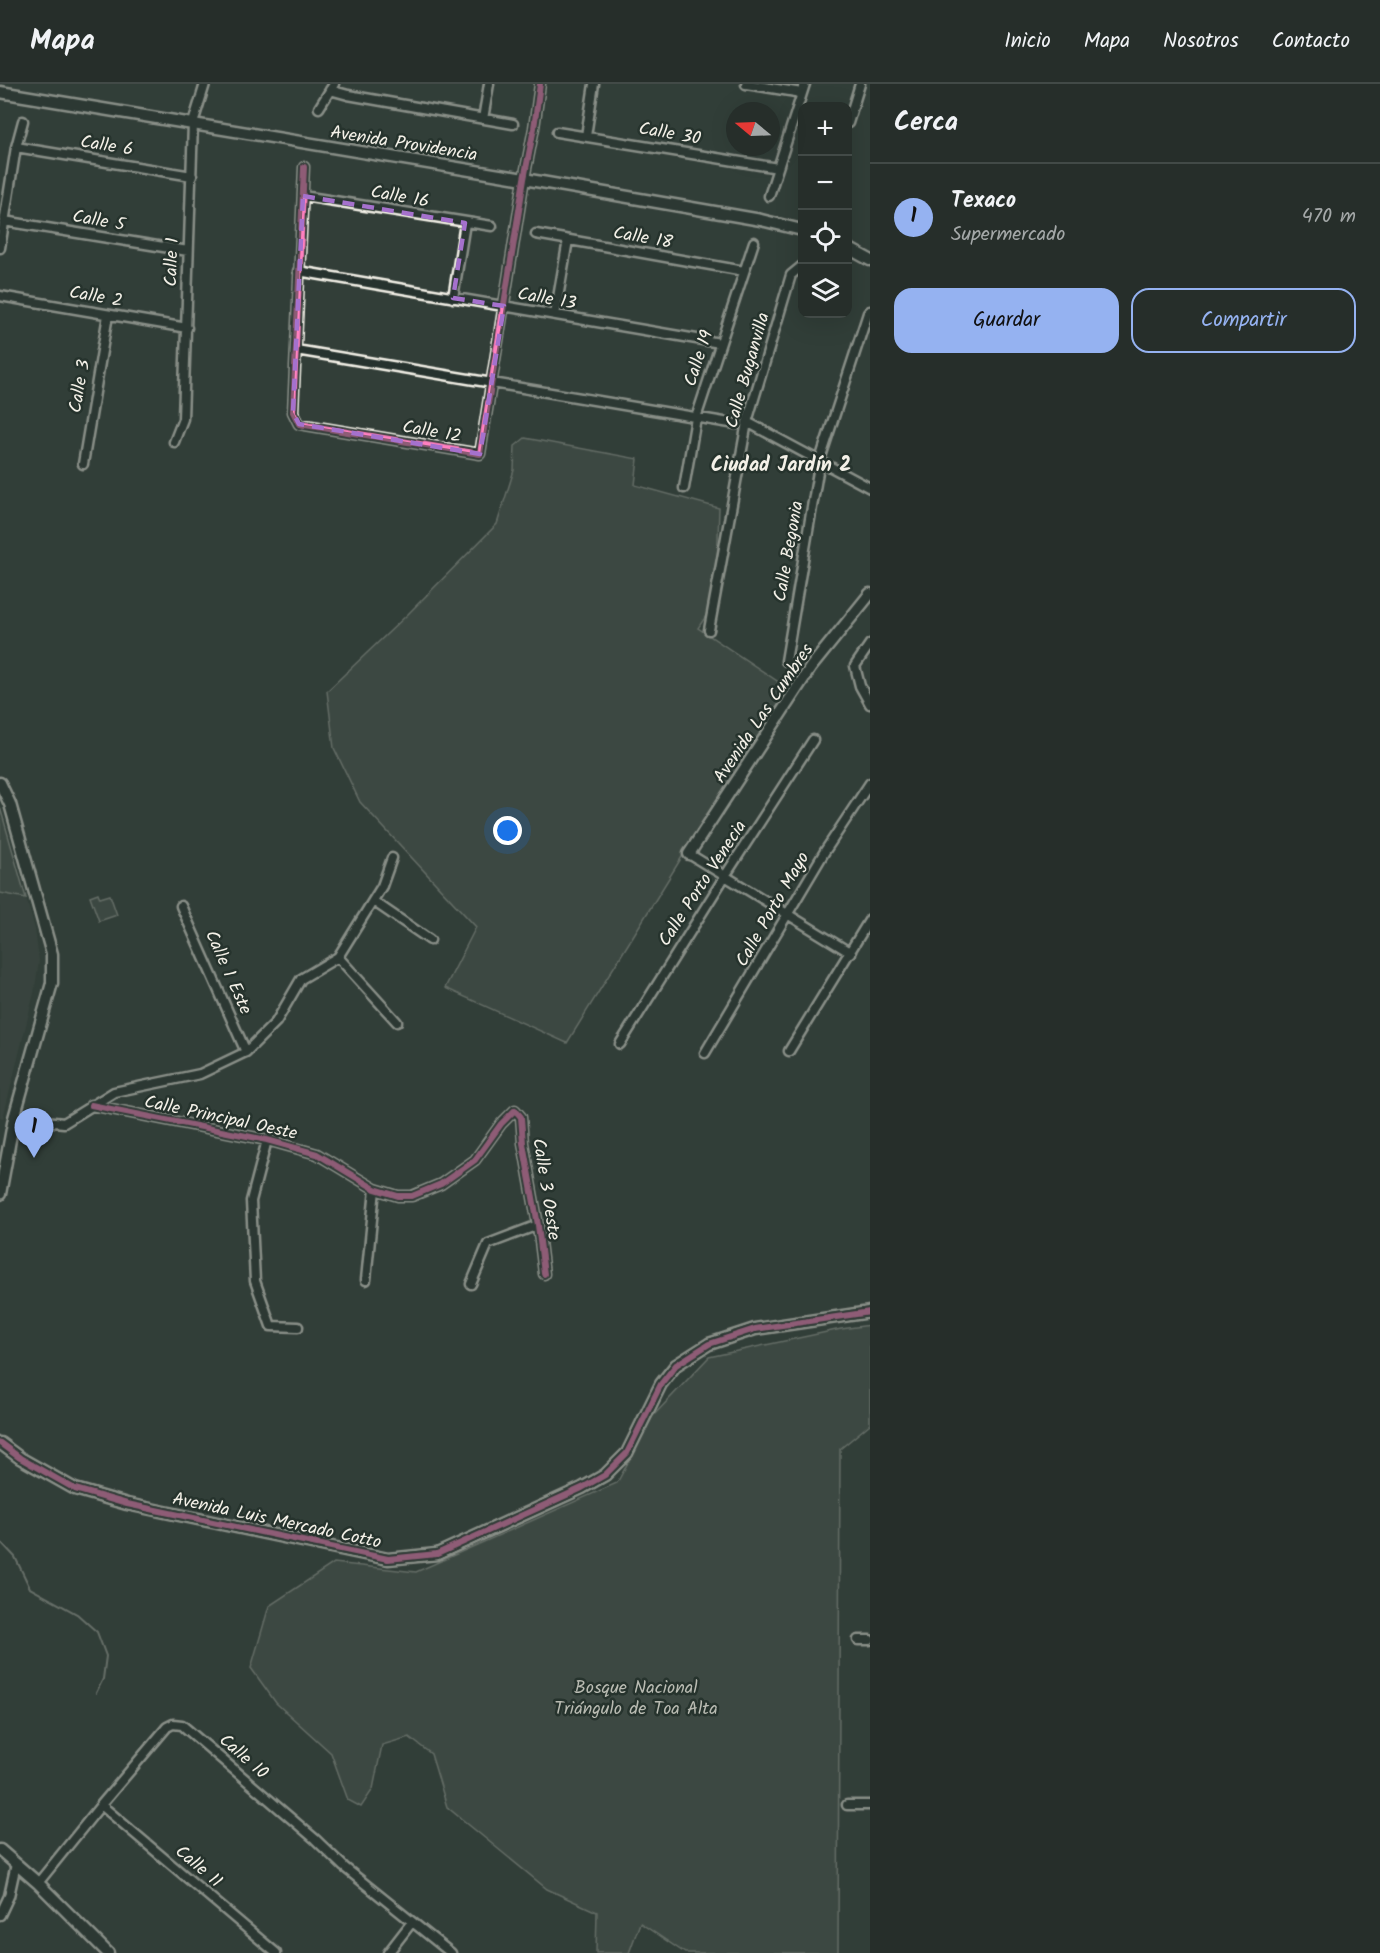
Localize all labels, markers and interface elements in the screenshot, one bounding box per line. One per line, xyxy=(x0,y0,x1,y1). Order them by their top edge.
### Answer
text: Mapa xyxy=(30,19,95,64)
text: Inicio xyxy=(1004,25,1051,58)
text: Mapa xyxy=(1084,25,1130,58)
text: Nosotros xyxy=(1163,25,1239,58)
text: Contacto xyxy=(1272,25,1350,58)
north arrow xyxy=(726,102,780,156)
map controls xyxy=(798,102,852,318)
button: + xyxy=(798,102,852,156)
text: Cerca xyxy=(894,102,958,144)
street label: Calle 30 xyxy=(636,115,703,154)
street label: Avenida Providencia xyxy=(328,119,479,170)
street label: Calle 6 xyxy=(78,128,135,165)
button: − xyxy=(798,156,852,210)
street label: Calle 16 xyxy=(368,178,431,217)
text: Texaco xyxy=(951,184,1016,219)
text: 1 xyxy=(910,201,917,233)
text: 470 m xyxy=(1302,201,1356,233)
street label: Calle 5 xyxy=(70,203,129,241)
button: locate xyxy=(798,210,852,264)
street label: Calle 18 xyxy=(611,219,675,258)
text: Supermercado xyxy=(951,219,1065,251)
street label: Calle 1 xyxy=(157,237,188,287)
button: layers xyxy=(798,264,852,318)
street label: Calle 2 xyxy=(67,279,125,316)
street label: Calle 13 xyxy=(515,280,578,319)
button: Guardar xyxy=(894,288,1119,353)
button: Compartir xyxy=(1131,288,1356,353)
street label: Calle Buganvilla xyxy=(718,309,779,432)
street label: Calle 19 xyxy=(677,326,722,390)
street label: Calle 3 xyxy=(62,357,99,415)
street label: Calle 12 xyxy=(400,413,464,452)
district label: Ciudad Jardín 2 xyxy=(711,450,851,482)
street label: Calle Begonia xyxy=(766,499,813,604)
street label: Avenida Las Cumbres xyxy=(707,638,822,790)
street label: Calle Porto Venecia xyxy=(651,815,755,953)
your location xyxy=(493,816,522,845)
street label: Calle Porto Mayo xyxy=(729,847,818,973)
street label: Calle 1 Este xyxy=(196,926,259,1019)
street label: Calle Principal Oeste xyxy=(141,1088,300,1149)
pin: 1 xyxy=(15,1108,54,1158)
street label: Calle 3 Oeste xyxy=(523,1136,568,1242)
street label: Avenida Luis Mercado Cotto xyxy=(170,1485,384,1558)
park label: Bosque Nacional Triángulo de Toa Alta xyxy=(554,1674,718,1724)
street label: Calle 10 xyxy=(212,1727,274,1787)
street label: Calle 11 xyxy=(168,1838,228,1896)

